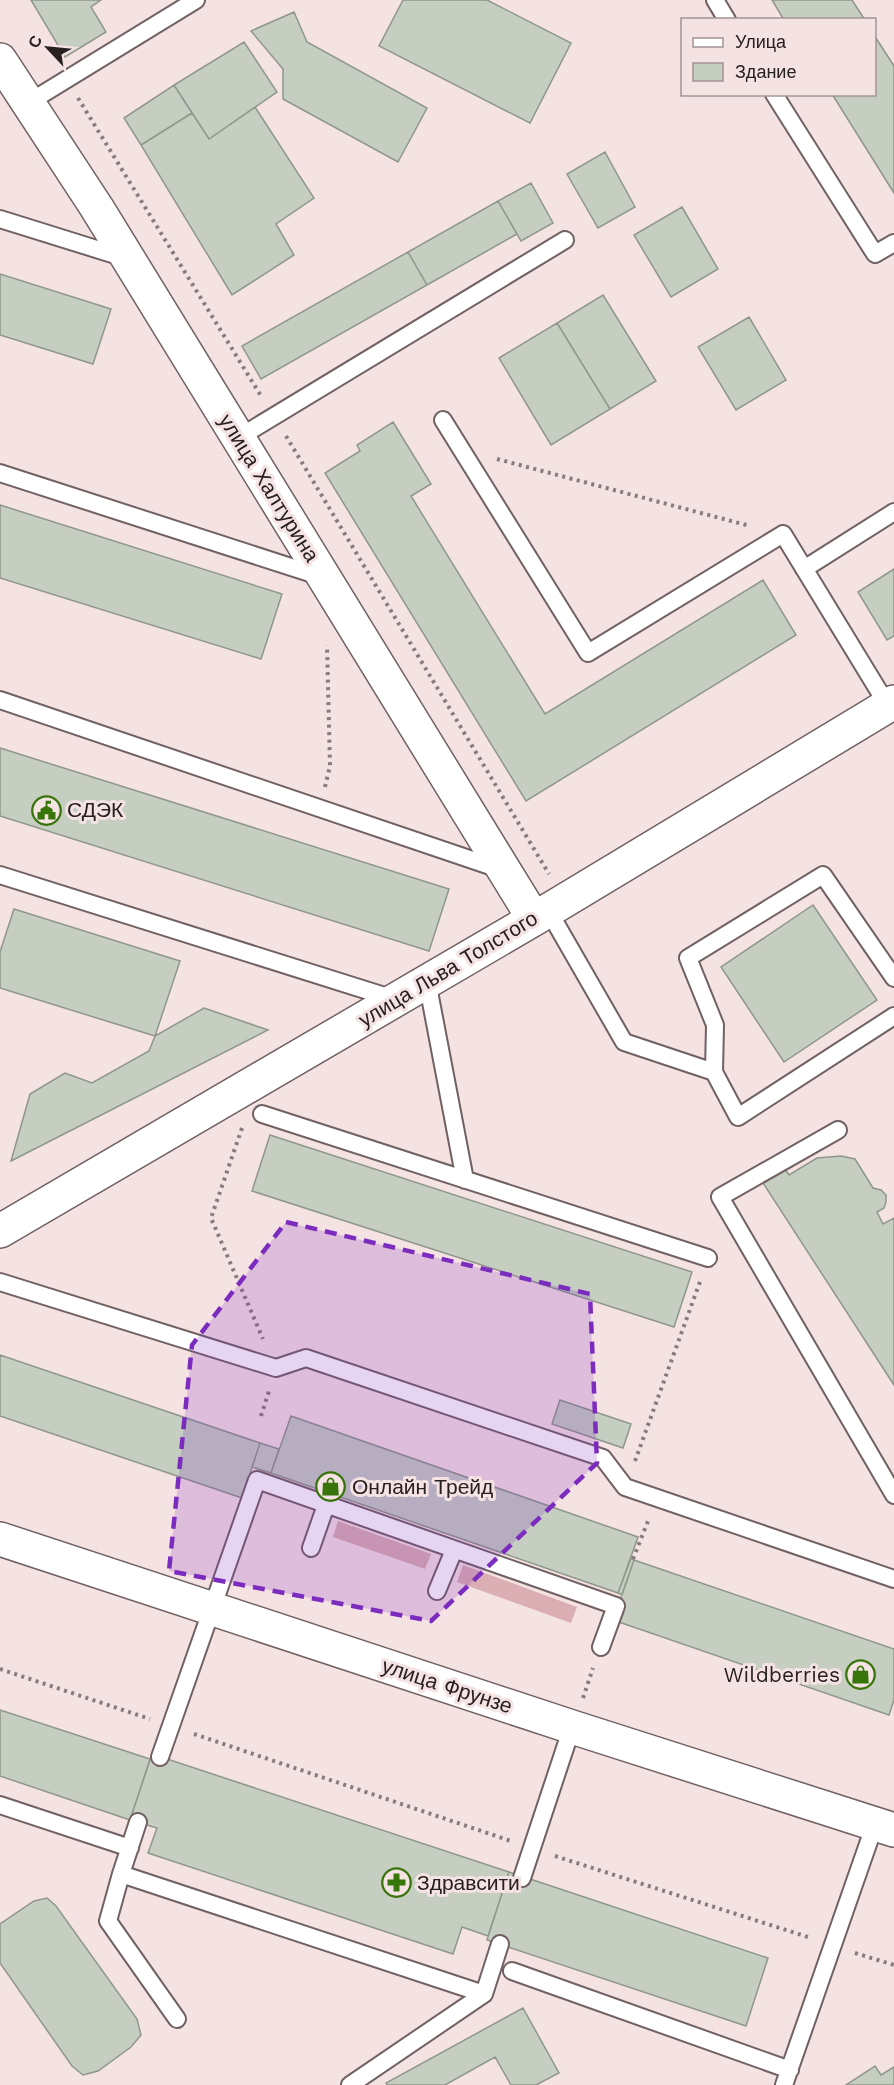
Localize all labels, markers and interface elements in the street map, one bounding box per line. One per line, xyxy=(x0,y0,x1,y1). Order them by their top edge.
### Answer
north arrow xyxy=(18,18,78,78)
legend xyxy=(681,18,876,96)
text: Улица xyxy=(735,31,787,52)
text: С xyxy=(24,32,46,51)
text: Здание xyxy=(735,61,796,82)
street label: улица Халтурина xyxy=(214,409,325,567)
public building icon: СДЭК xyxy=(30,794,62,826)
place label: СДЭК xyxy=(67,797,124,822)
street label: улица Льва Толстого xyxy=(354,905,542,1032)
shop icon: Онлайн Трейд xyxy=(315,1471,347,1503)
place label: Онлайн Трейд xyxy=(352,1474,493,1499)
street label: улица Фрунзе xyxy=(379,1653,515,1718)
shop icon: Wildberries xyxy=(845,1659,877,1691)
place label: Wildberries xyxy=(723,1662,840,1687)
pharmacy icon: Здравсити xyxy=(380,1867,412,1899)
place label: Здравсити xyxy=(417,1870,520,1895)

